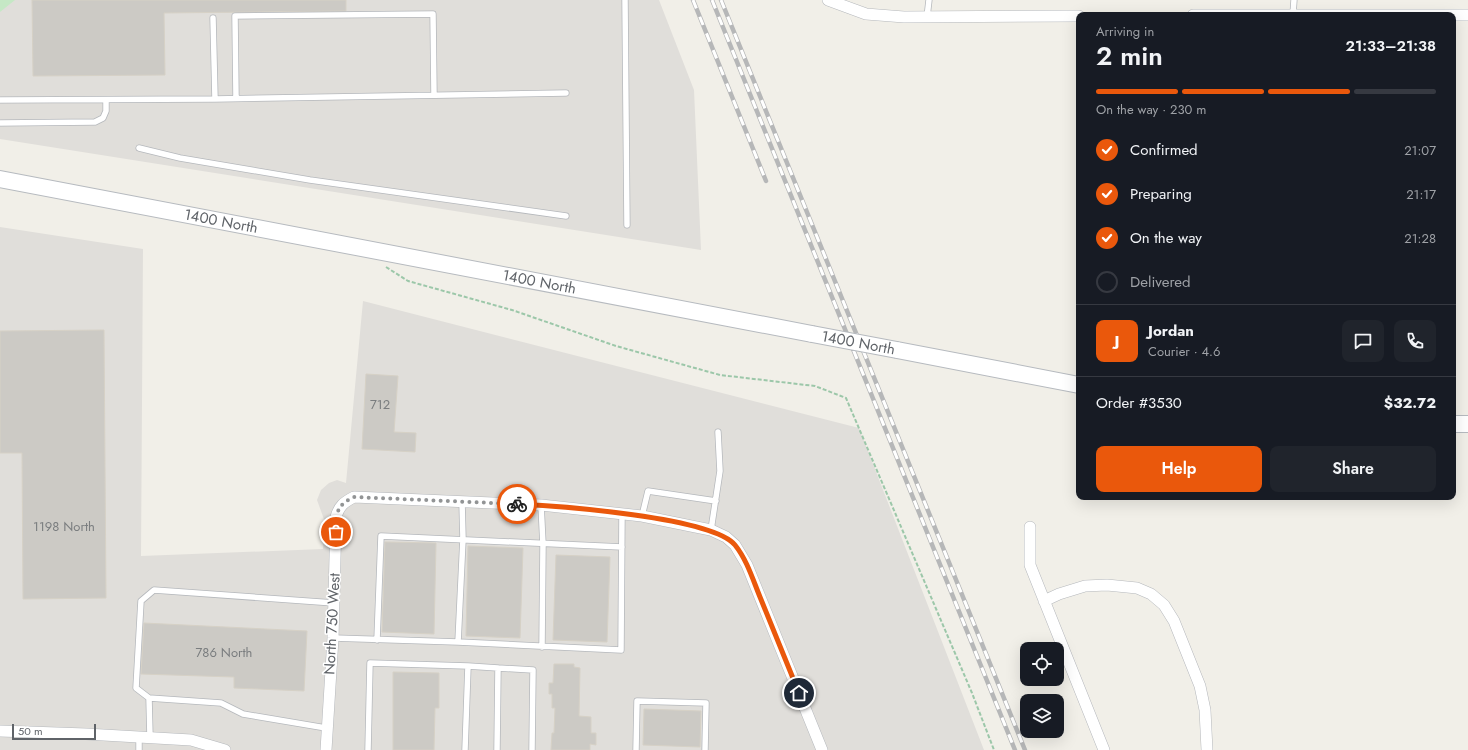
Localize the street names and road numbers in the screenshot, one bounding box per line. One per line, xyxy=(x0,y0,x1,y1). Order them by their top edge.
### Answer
street label: 1400 North xyxy=(182,203,260,239)
street label: 1400 North xyxy=(501,264,578,300)
street label: 1400 North xyxy=(820,325,897,360)
street label: North 750 West xyxy=(318,572,346,675)

